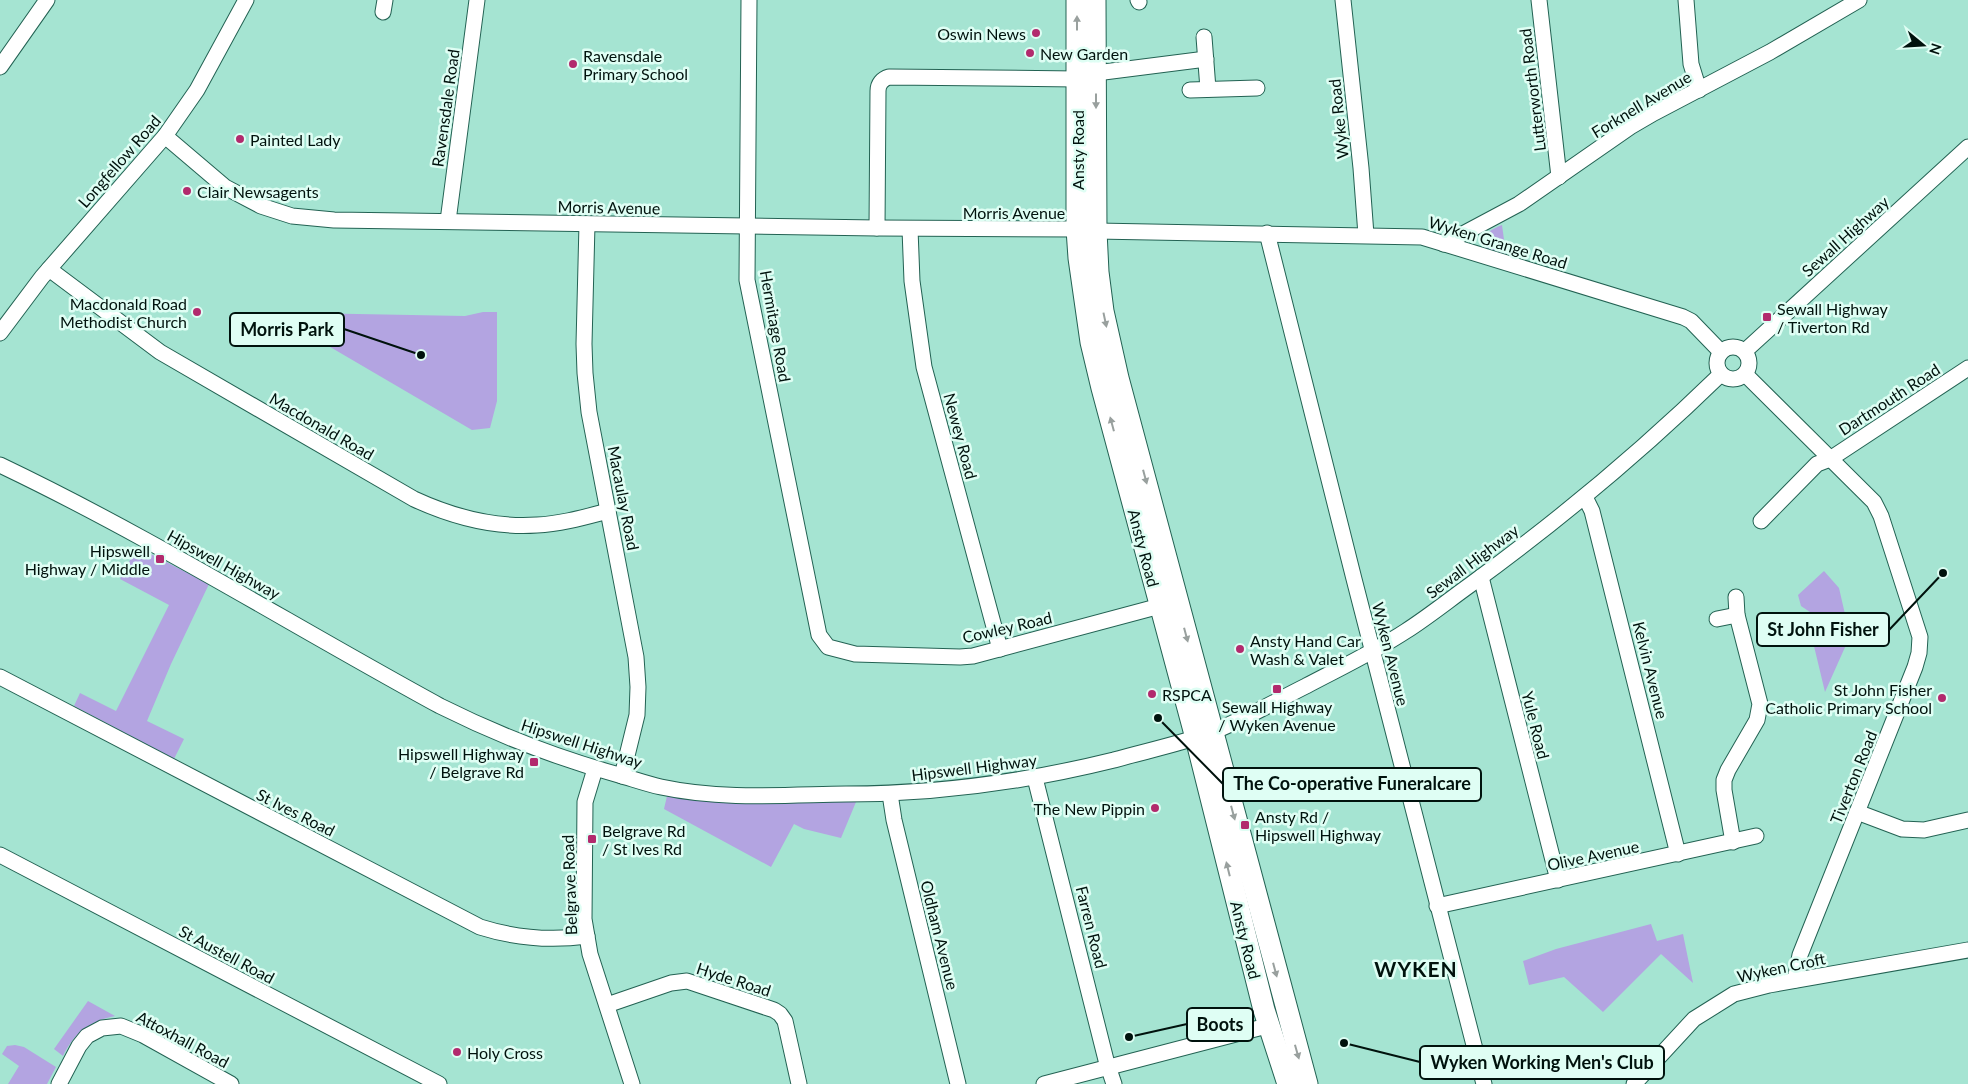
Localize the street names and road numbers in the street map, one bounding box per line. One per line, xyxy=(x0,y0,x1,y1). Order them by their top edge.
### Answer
street label: Lutterworth Road xyxy=(1515,28,1549,152)
street label: Ravensdale Road xyxy=(427,48,463,168)
street label: Forknell Avenue xyxy=(1588,67,1694,141)
street label: Wyke Road xyxy=(1324,78,1352,160)
street label: Ansty Road xyxy=(1068,110,1087,190)
street label: Longfellow Road xyxy=(74,111,164,211)
street label: Sewall Highway xyxy=(1798,191,1893,280)
street label: Morris Avenue xyxy=(558,197,660,217)
street label: Morris Avenue xyxy=(963,203,1065,222)
street label: Wyken Grange Road xyxy=(1426,212,1570,272)
street label: Hermitage Road xyxy=(757,269,795,383)
street label: Dartmouth Road xyxy=(1835,359,1943,439)
street label: Macdonald Road xyxy=(266,388,378,464)
street label: Newey Road xyxy=(940,391,982,481)
street label: Macaulay Road xyxy=(605,444,643,552)
street label: Ansty Road xyxy=(1124,507,1164,589)
street label: Sewall Highway xyxy=(1422,520,1523,602)
street label: Hipswell Highway xyxy=(164,525,284,603)
street label: Wyken Avenue xyxy=(1369,600,1413,708)
street label: Cowley Road xyxy=(960,607,1054,647)
street label: Kelvin Avenue xyxy=(1630,619,1672,721)
street label: Yule Road xyxy=(1518,689,1554,761)
street label: Hipswell Highway xyxy=(519,714,646,772)
street label: Tiverton Road xyxy=(1826,728,1880,826)
street label: Hipswell Highway xyxy=(910,750,1038,784)
street label: St Ives Road xyxy=(254,784,338,840)
street label: Belgrave Road xyxy=(558,835,580,935)
street label: Olive Avenue xyxy=(1545,836,1641,874)
street label: Oldham Avenue xyxy=(917,878,963,992)
street label: Farren Road xyxy=(1073,884,1111,970)
street label: Ansty Road xyxy=(1227,899,1265,981)
street label: St Austell Road xyxy=(176,921,278,987)
street label: Wyken Croft xyxy=(1735,948,1827,986)
street label: Hyde Road xyxy=(694,958,774,1000)
street label: Attoxhall Road xyxy=(134,1007,232,1071)

